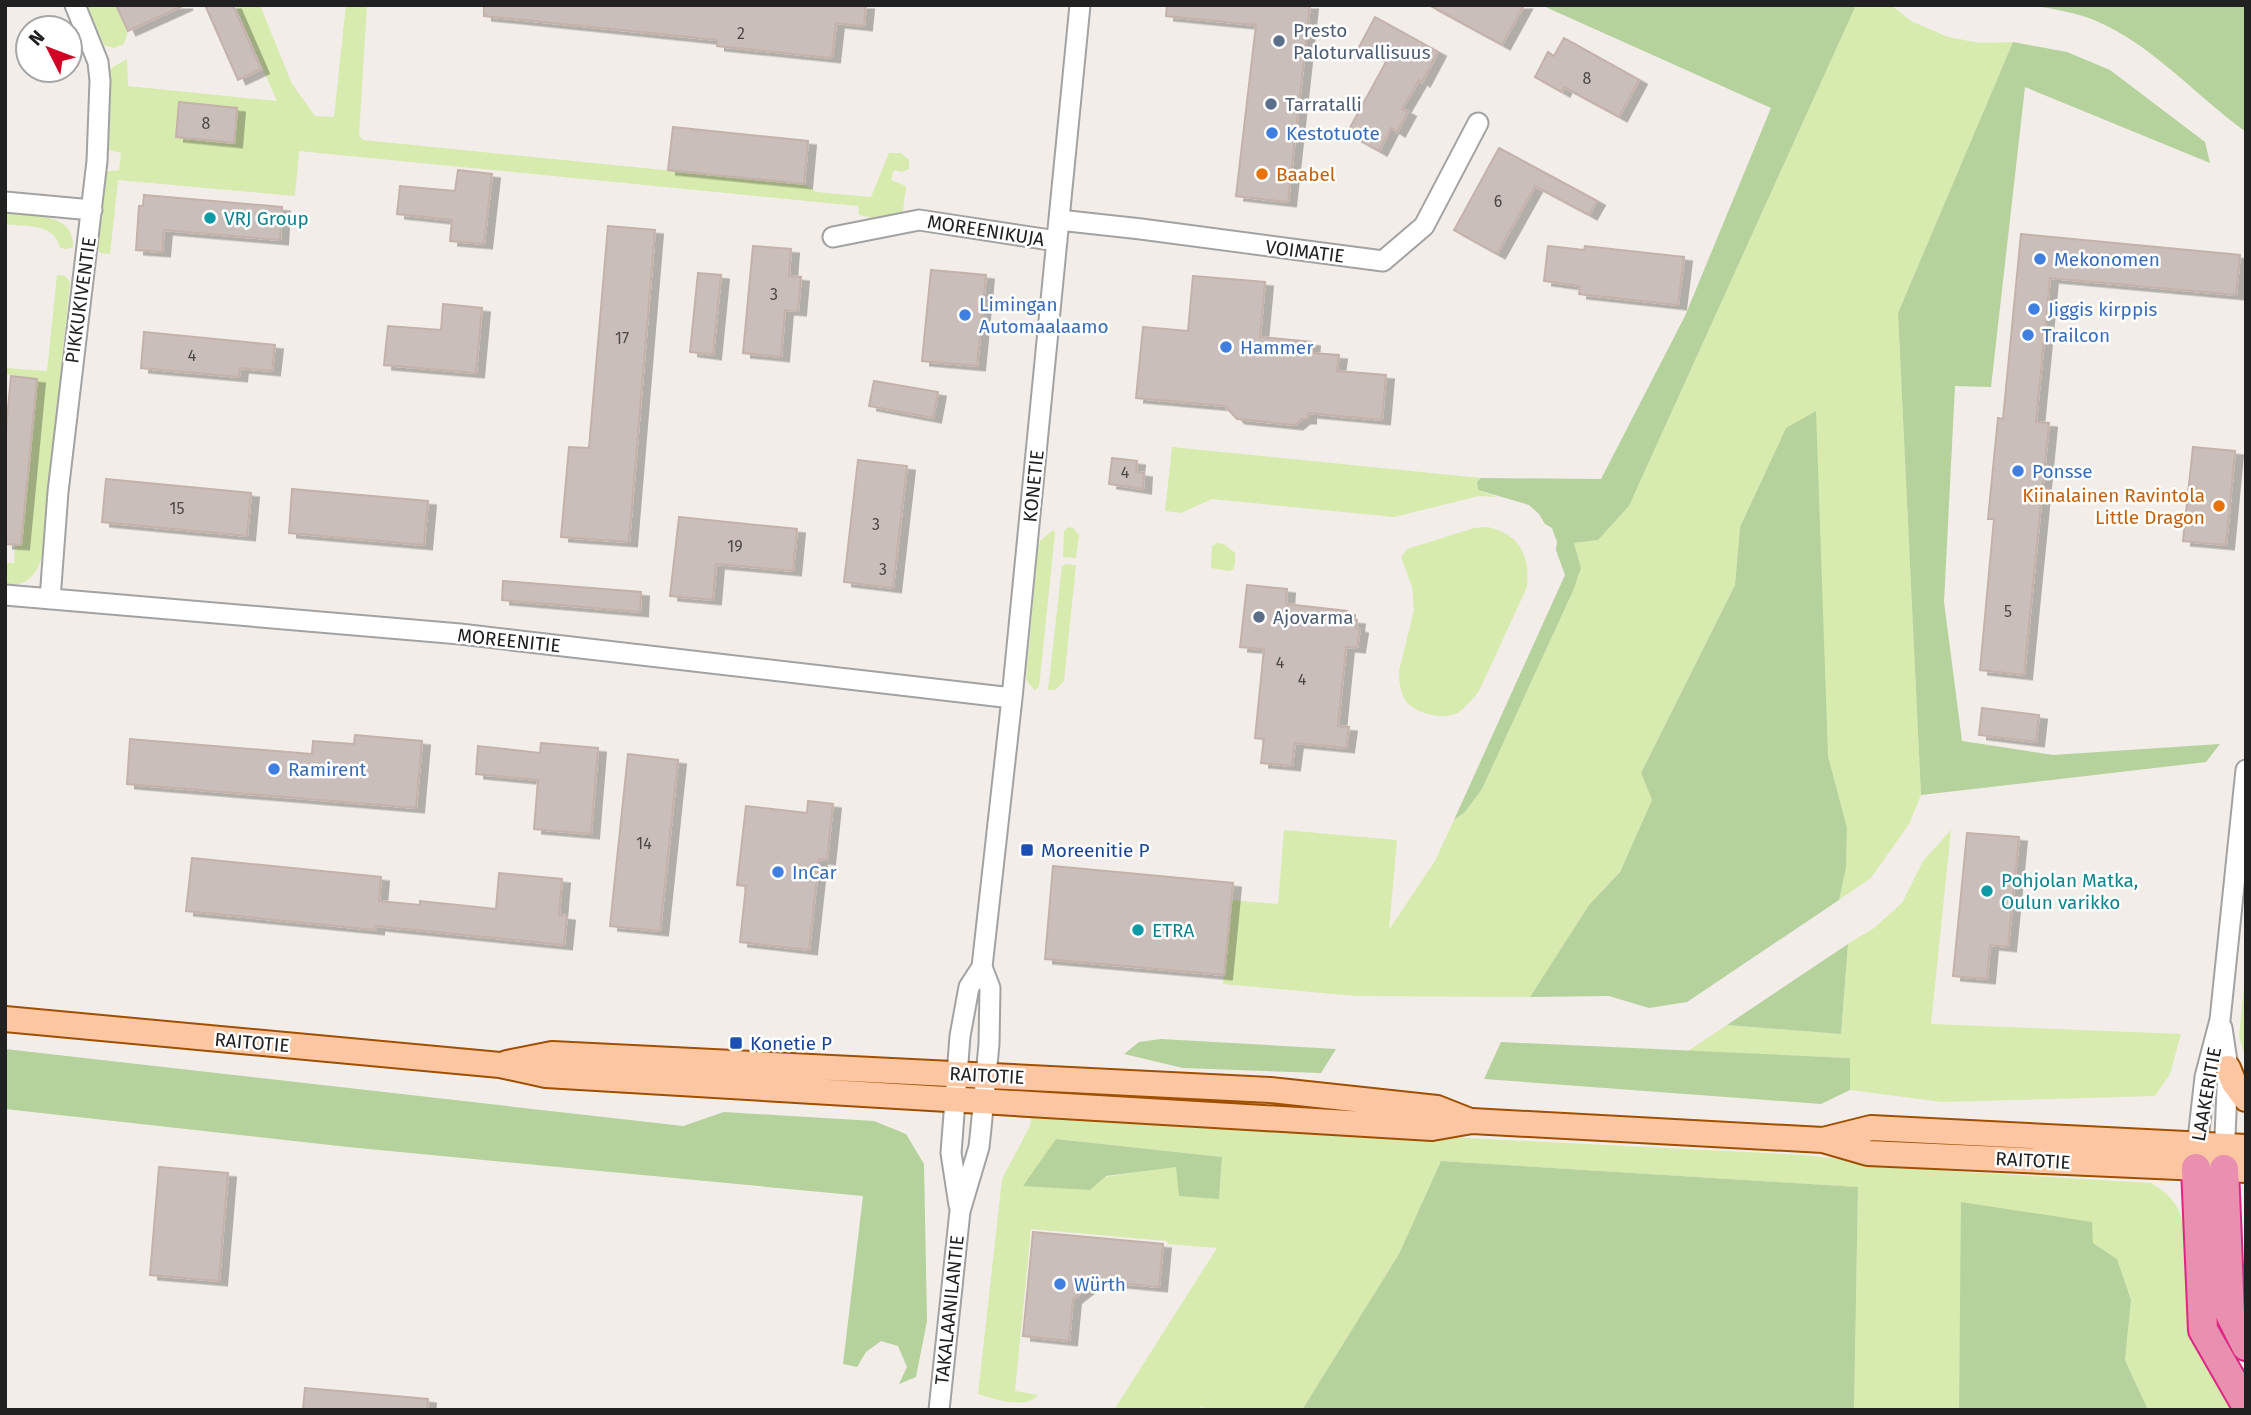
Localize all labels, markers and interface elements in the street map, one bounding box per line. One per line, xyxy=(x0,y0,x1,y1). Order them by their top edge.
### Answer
north arrow xyxy=(14,14,84,84)
place label: Presto Paloturvallisuus xyxy=(1293,19,1431,64)
house number: 2 xyxy=(737,24,745,43)
text: N xyxy=(24,26,50,50)
marker: Presto Paloturvallisuus xyxy=(1271,33,1287,49)
house number: 8 xyxy=(1583,69,1592,88)
place label: Tarratalli xyxy=(1285,93,1362,116)
marker: Tarratalli xyxy=(1263,96,1279,112)
house number: 8 xyxy=(202,114,211,133)
place label: Kestotuote xyxy=(1286,122,1380,145)
marker: Kestotuote xyxy=(1264,125,1280,141)
place label: Baabel xyxy=(1276,163,1336,186)
marker: Baabel xyxy=(1254,166,1270,182)
house number: 6 xyxy=(1494,192,1502,211)
place label: VRJ Group xyxy=(224,207,309,230)
marker: VRJ Group xyxy=(202,210,218,226)
street label: MOREENIKUJA xyxy=(926,210,1046,251)
street label: PIKKUKIVENTIE xyxy=(60,235,101,365)
street label: VOIMATIE xyxy=(1264,235,1346,268)
place label: Mekonomen xyxy=(2054,248,2160,271)
marker: Mekonomen xyxy=(2032,251,2048,267)
house number: 3 xyxy=(770,285,778,304)
place label: Limingan Automaalaamo xyxy=(979,293,1109,338)
place label: Jiggis kirppis xyxy=(2048,298,2158,321)
marker: Jiggis kirppis xyxy=(2026,301,2042,317)
marker: Limingan Automaalaamo xyxy=(957,307,973,323)
place label: Trailcon xyxy=(2042,324,2110,347)
marker: Trailcon xyxy=(2020,327,2036,343)
house number: 17 xyxy=(615,329,629,348)
place label: Hammer xyxy=(1240,336,1314,359)
marker: Hammer xyxy=(1218,339,1234,355)
house number: 4 xyxy=(188,346,197,365)
street label: KONETIE xyxy=(1018,449,1049,523)
place label: Ponsse xyxy=(2032,460,2093,483)
house number: 4 xyxy=(1121,463,1130,482)
marker: Ponsse xyxy=(2010,463,2026,479)
place label: Kiinalainen Ravintola Little Dragon xyxy=(2022,484,2205,529)
marker: Kiinalainen Ravintola Little Dragon xyxy=(2211,498,2227,514)
house number: 15 xyxy=(170,499,184,518)
house number: 3 xyxy=(872,515,880,534)
house number: 19 xyxy=(727,537,743,556)
house number: 3 xyxy=(879,560,887,579)
house number: 5 xyxy=(2004,602,2012,621)
place label: Ajovarma xyxy=(1273,606,1354,629)
marker: Ajovarma xyxy=(1251,609,1267,625)
street label: MOREENITIE xyxy=(456,624,562,657)
house number: 4 xyxy=(1276,653,1285,672)
house number: 4 xyxy=(1298,670,1307,689)
place label: Ramirent xyxy=(288,758,367,781)
marker: Ramirent xyxy=(266,761,282,777)
house number: 14 xyxy=(636,834,652,853)
place label: Moreenitie P xyxy=(1041,839,1150,862)
marker: Moreenitie P xyxy=(1019,842,1035,858)
place label: InCar xyxy=(792,861,838,884)
marker: InCar xyxy=(770,864,786,880)
place label: Pohjolan Matka, Oulun varikko xyxy=(2001,869,2138,914)
marker: Pohjolan Matka, Oulun varikko xyxy=(1979,883,1995,899)
place label: ETRA xyxy=(1152,919,1194,942)
marker: ETRA xyxy=(1130,922,1146,938)
street label: RAITOTIE xyxy=(213,1028,290,1057)
place label: Konetie P xyxy=(750,1032,832,1055)
marker: Konetie P xyxy=(728,1035,744,1051)
street label: LAAKERITIE xyxy=(2187,1045,2226,1143)
street label: RAITOTIE xyxy=(949,1062,1025,1089)
street label: RAITOTIE xyxy=(1995,1147,2071,1174)
street label: TAKALAANILANTIE xyxy=(930,1234,969,1386)
place label: Würth xyxy=(1074,1273,1126,1296)
marker: Würth xyxy=(1052,1276,1068,1292)

